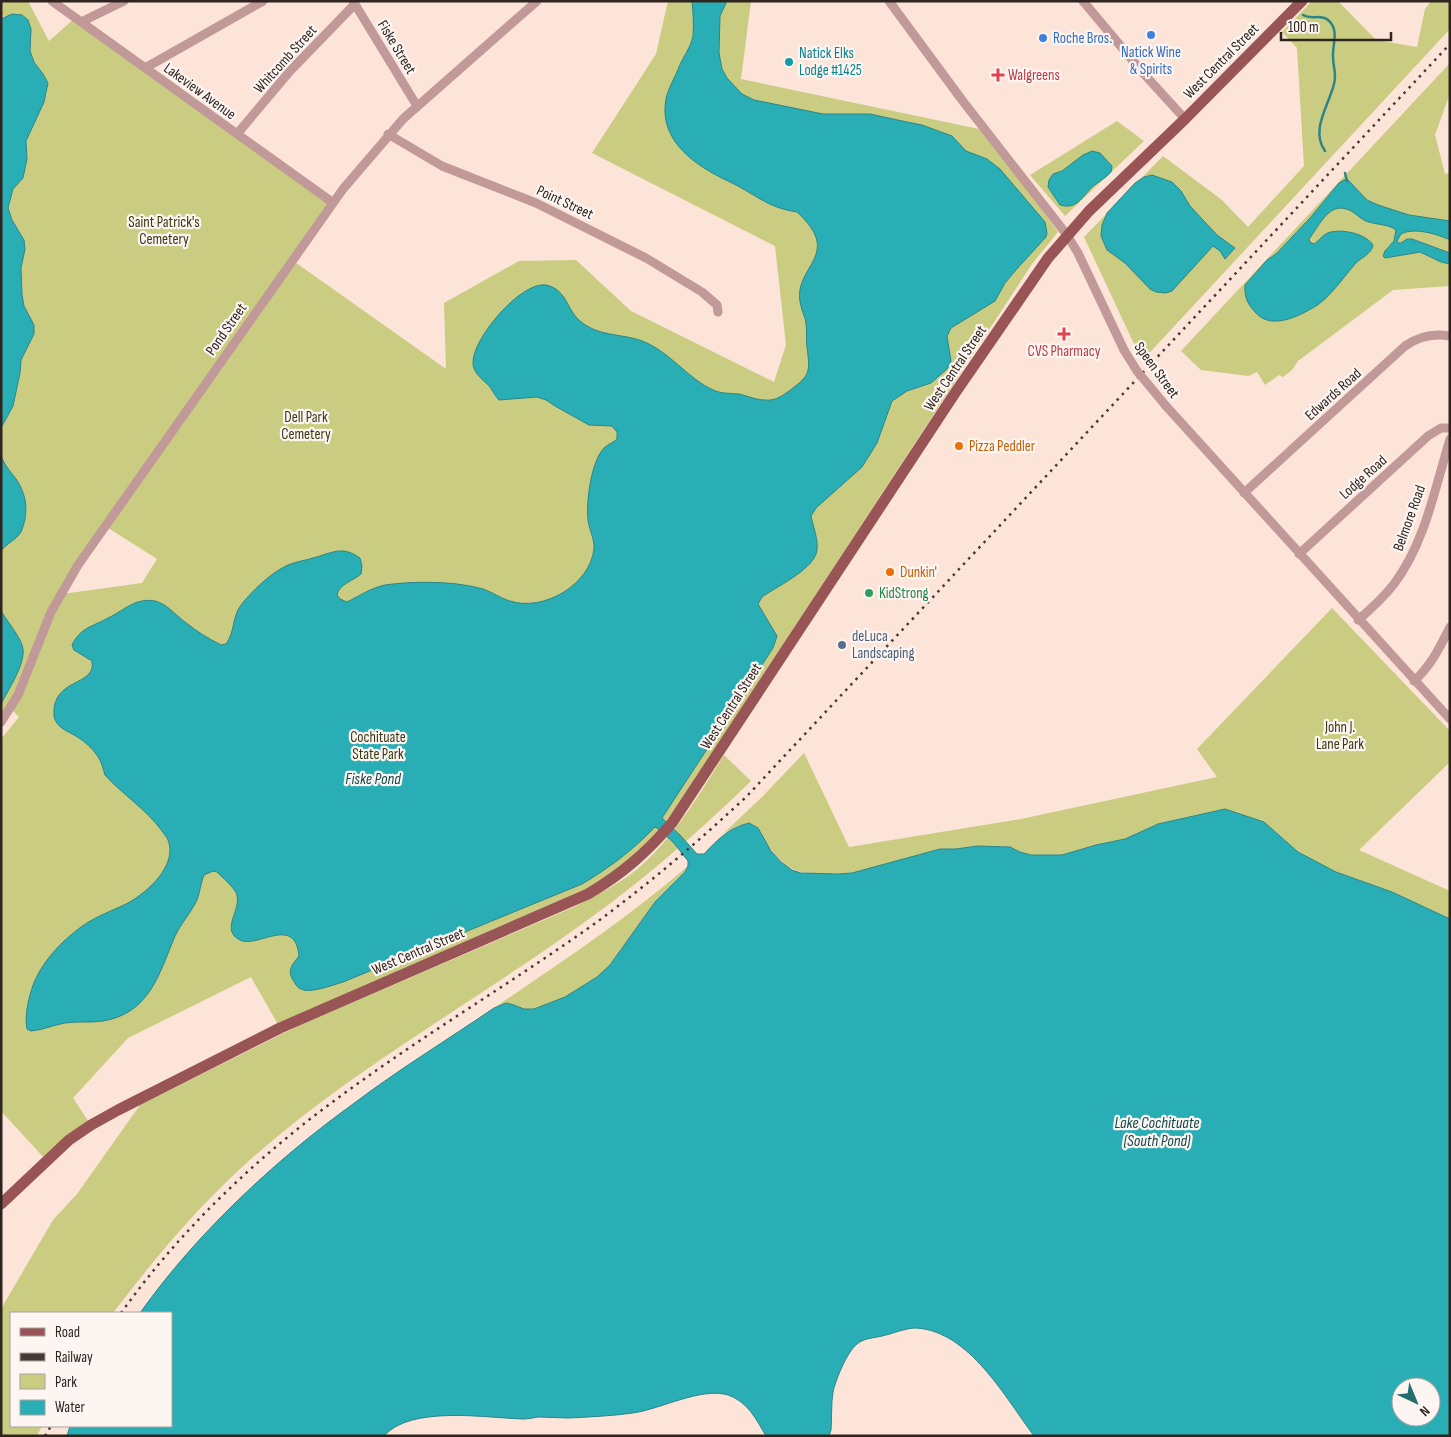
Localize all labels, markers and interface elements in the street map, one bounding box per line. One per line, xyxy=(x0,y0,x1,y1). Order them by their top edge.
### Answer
scale bar xyxy=(1281,10,1391,42)
street label: Fiske Street xyxy=(373,17,420,78)
text: 100 m xyxy=(1288,18,1319,37)
street label: West Central Street xyxy=(1180,19,1263,103)
street label: Whitcomb Street xyxy=(250,21,321,97)
place label: Roche Bros. xyxy=(1053,29,1112,48)
marker: Natick Wine & Spirits xyxy=(1145,29,1157,41)
marker: Roche Bros. xyxy=(1037,32,1049,44)
place label: Natick Wine & Spirits xyxy=(1121,43,1181,79)
place label: Natick Elks Lodge #1425 xyxy=(799,44,862,80)
marker: Natick Elks Lodge #1425 xyxy=(783,56,795,68)
street label: Lakeview Avenue xyxy=(160,59,240,124)
place label: Walgreens xyxy=(1008,66,1060,85)
marker: Walgreens xyxy=(992,69,1004,81)
street label: Point Street xyxy=(533,181,597,224)
park label: Saint Patrick's Cemetery xyxy=(128,213,200,249)
street label: Pond Street xyxy=(202,299,251,359)
street label: West Central Street xyxy=(920,322,991,415)
marker: CVS Pharmacy xyxy=(1058,328,1070,340)
street label: Speen Street xyxy=(1130,338,1184,403)
place label: CVS Pharmacy xyxy=(1028,342,1101,361)
street label: Edwards Road xyxy=(1301,364,1365,425)
park label: Dell Park Cemetery xyxy=(281,408,331,444)
place label: Pizza Peddler xyxy=(969,437,1036,456)
marker: Pizza Peddler xyxy=(953,440,965,452)
street label: Lodge Road xyxy=(1336,451,1391,504)
street label: Belmore Road xyxy=(1389,483,1430,554)
place label: Dunkin' xyxy=(900,563,937,582)
marker: Dunkin' xyxy=(884,566,896,578)
place label: KidStrong xyxy=(879,584,929,603)
marker: KidStrong xyxy=(863,587,875,599)
place label: deLuca Landscaping xyxy=(852,627,914,663)
marker: deLuca Landscaping xyxy=(836,639,848,651)
street label: West Central Street xyxy=(697,659,767,753)
park label: John J. Lane Park xyxy=(1316,718,1364,754)
park label: Cochituate State Park xyxy=(350,728,406,764)
water label: Fiske Pond xyxy=(345,770,401,789)
street label: West Central Street xyxy=(369,923,468,980)
water label: Lake Cochituate (South Pond) xyxy=(1114,1114,1200,1151)
legend xyxy=(10,1312,172,1427)
text: Road xyxy=(55,1323,80,1342)
text: Railway xyxy=(55,1348,93,1367)
text: Park xyxy=(55,1373,77,1392)
north arrow xyxy=(1391,1377,1441,1427)
text: Water xyxy=(55,1398,86,1417)
text: N xyxy=(1416,1402,1433,1420)

